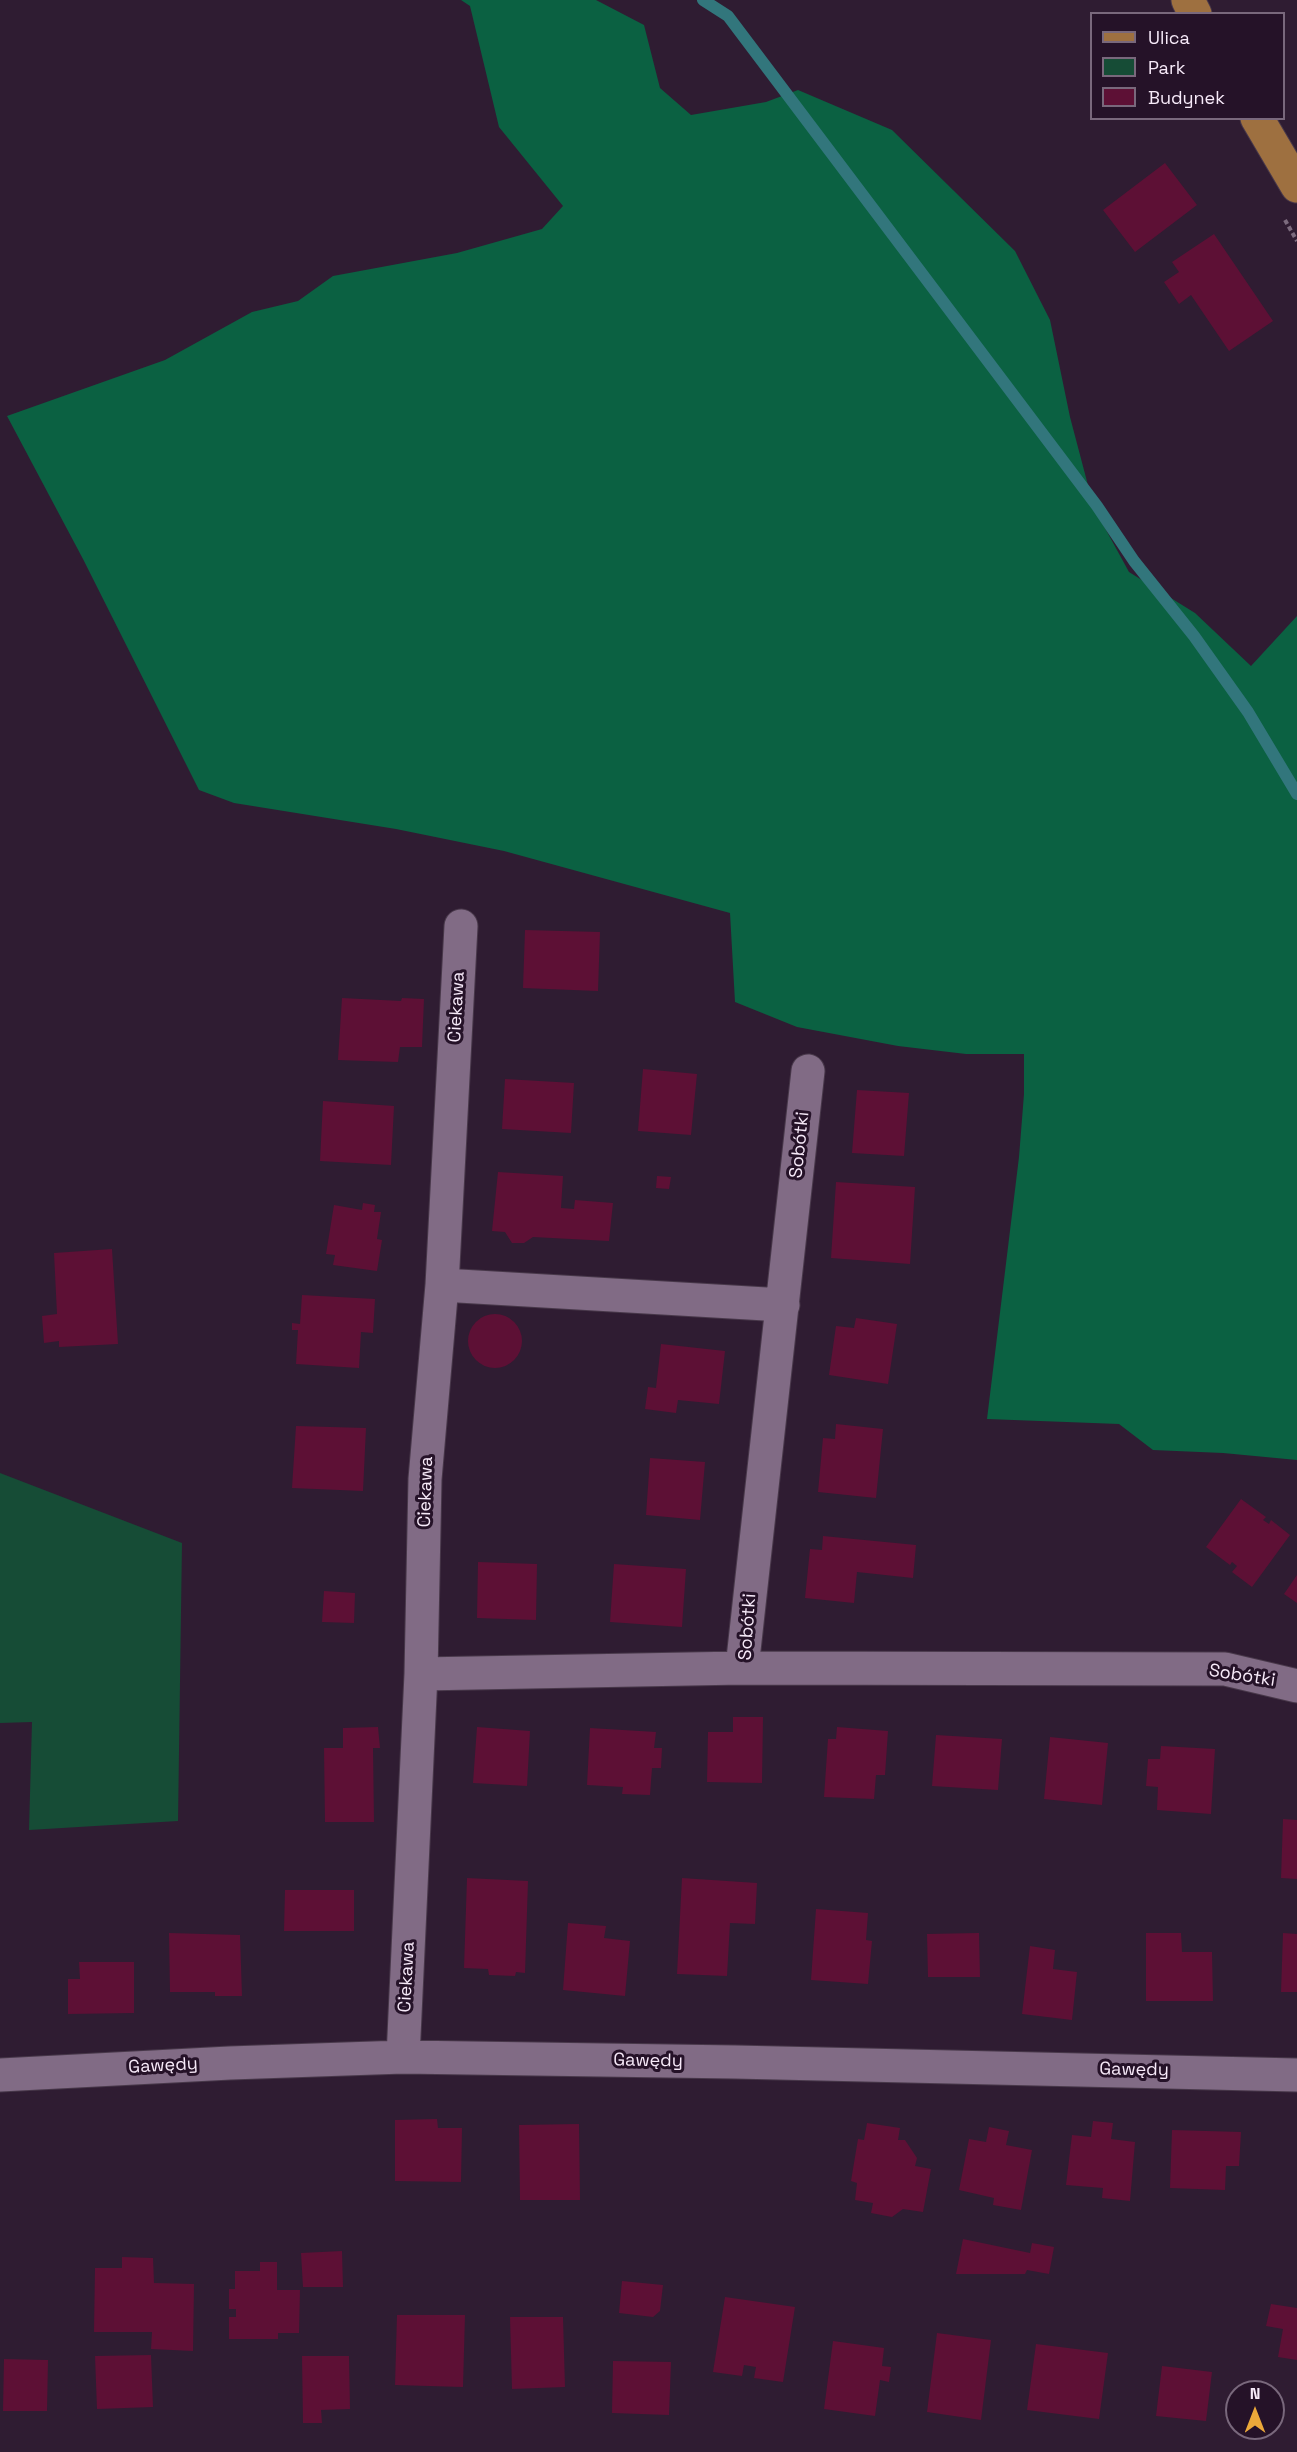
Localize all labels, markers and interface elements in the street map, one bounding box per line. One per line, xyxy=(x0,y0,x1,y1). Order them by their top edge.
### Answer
legend xyxy=(1090,12,1285,120)
text: Ulica xyxy=(1148,26,1190,49)
text: Park xyxy=(1148,56,1185,79)
text: Budynek xyxy=(1148,86,1225,109)
street label: Ciekawa xyxy=(444,971,470,1043)
street label: Sobótki xyxy=(786,1111,814,1179)
street label: Ciekawa xyxy=(414,1456,438,1528)
street label: Sobótki xyxy=(735,1593,761,1661)
street label: Sobótki xyxy=(1207,1660,1277,1692)
street label: Ciekawa xyxy=(394,1941,420,2013)
street label: Gawędy xyxy=(613,2050,683,2072)
street label: Gawędy xyxy=(128,2053,198,2079)
street label: Gawędy xyxy=(1099,2059,1169,2081)
north arrow xyxy=(1225,2380,1285,2440)
text: N xyxy=(1250,2383,1260,2404)

